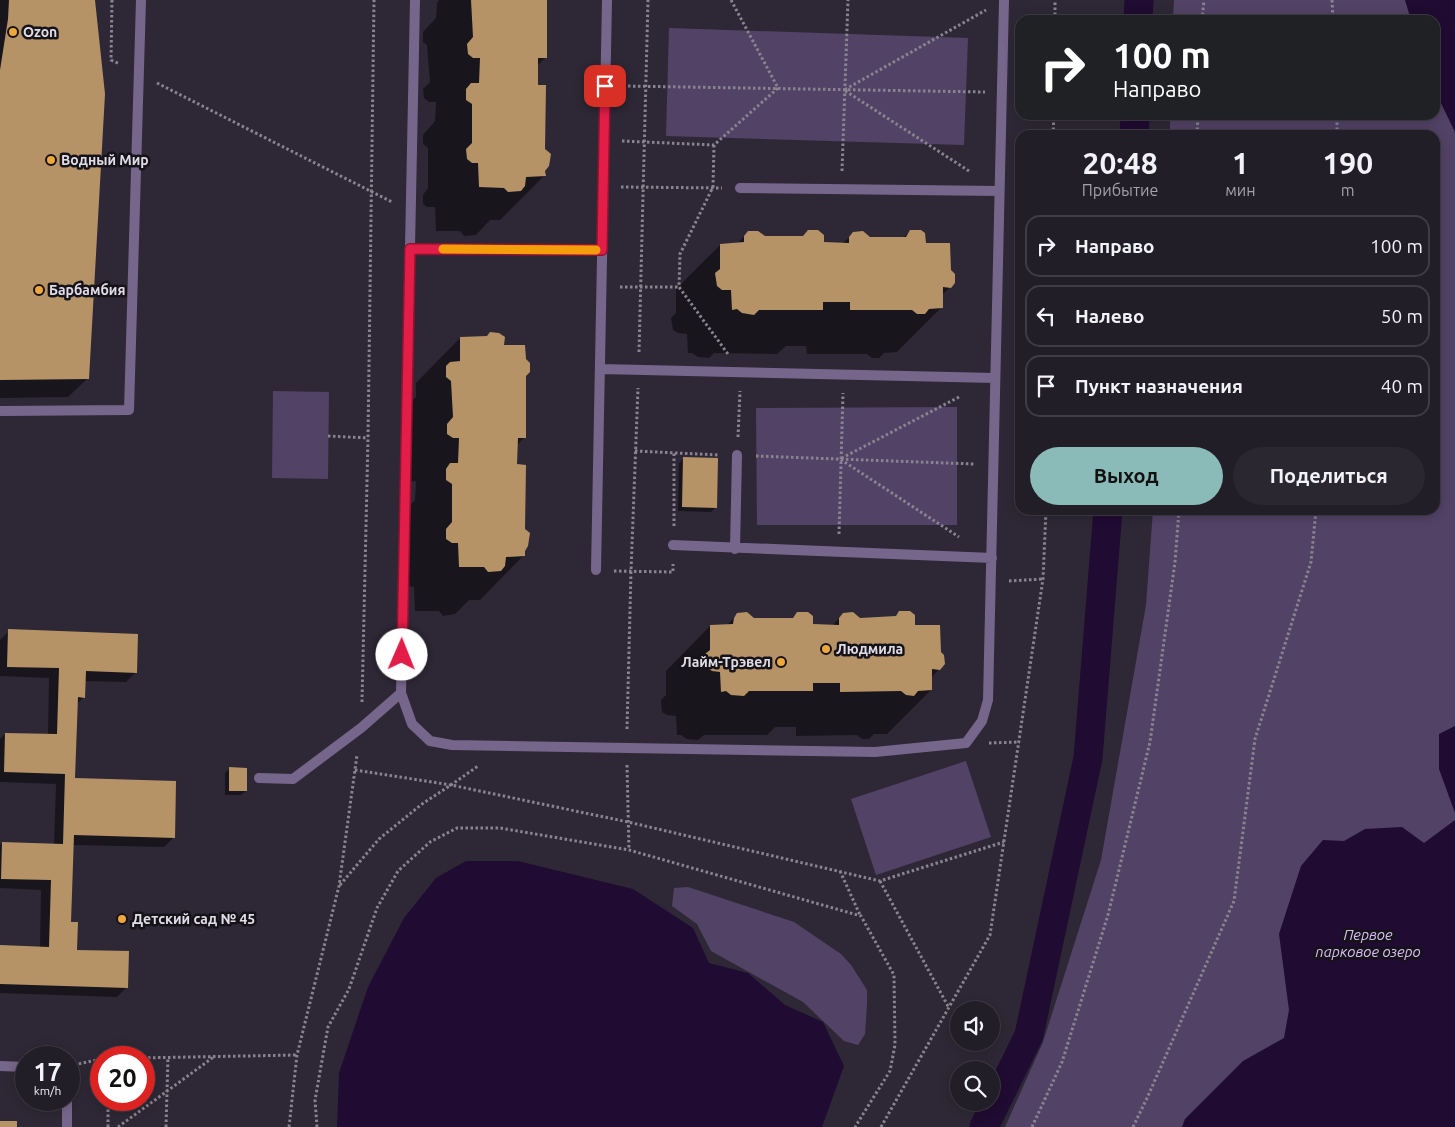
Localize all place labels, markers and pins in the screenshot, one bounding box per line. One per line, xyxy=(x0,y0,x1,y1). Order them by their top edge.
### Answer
place label: Ozon xyxy=(23,24,57,40)
marker: Ozon xyxy=(7,26,19,38)
pin xyxy=(584,65,626,107)
place label: Водный Мир xyxy=(61,152,149,168)
marker: Водный Мир xyxy=(45,154,57,166)
place label: Барбамбия xyxy=(49,282,125,298)
marker: Барбамбия xyxy=(33,284,45,296)
place label: Людмила xyxy=(836,641,903,657)
marker: Людмила xyxy=(820,643,832,655)
place label: Лайм-Трэвел xyxy=(681,654,771,670)
marker: Лайм-Трэвел xyxy=(775,656,787,668)
place label: Детский сад № 45 xyxy=(132,911,255,927)
marker: Детский сад № 45 xyxy=(116,913,128,925)

